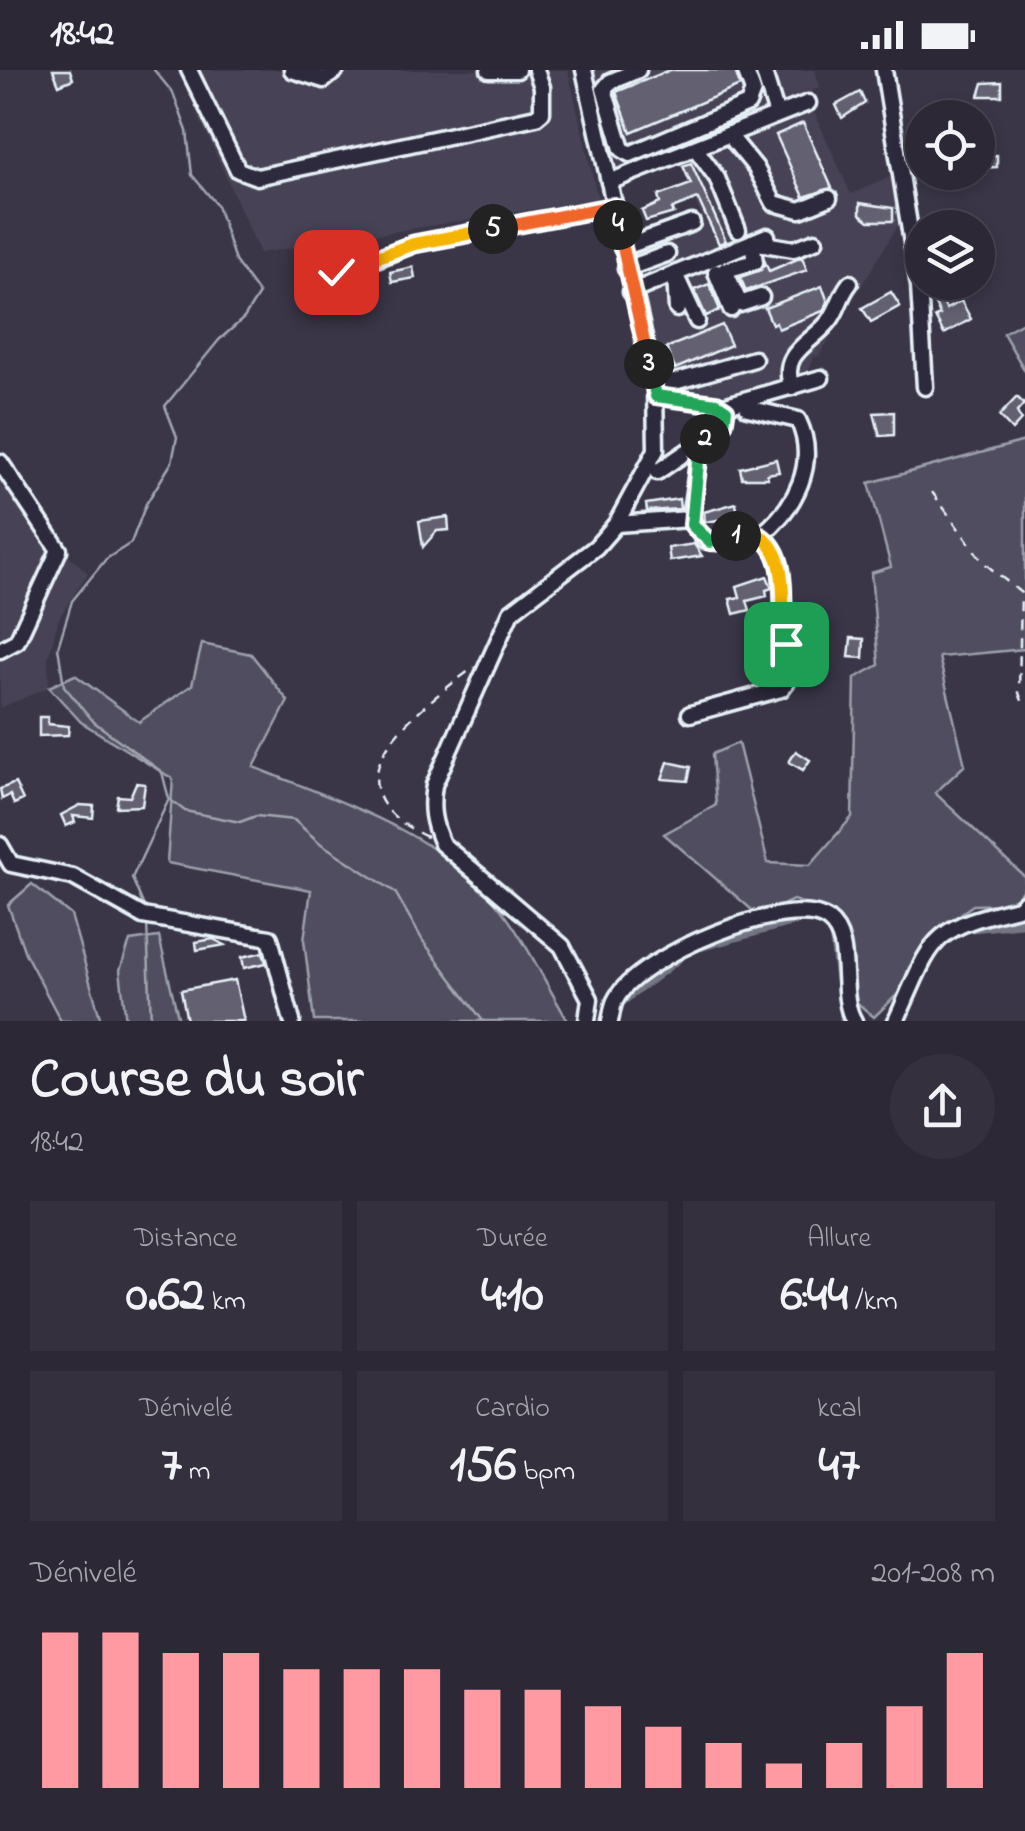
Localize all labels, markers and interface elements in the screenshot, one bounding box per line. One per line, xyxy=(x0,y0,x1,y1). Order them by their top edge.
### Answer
text: 18:42 xyxy=(50,7,114,63)
map controls xyxy=(905,100,995,300)
button: locate xyxy=(905,100,995,190)
pin: 4 xyxy=(593,200,643,250)
pin: 5 xyxy=(468,204,518,254)
text: 4 xyxy=(612,204,624,245)
text: 5 xyxy=(485,208,501,249)
button: layers xyxy=(905,210,995,300)
pin xyxy=(294,230,379,315)
icon: check xyxy=(309,245,364,300)
pin: 3 xyxy=(624,339,674,389)
text: 3 xyxy=(643,343,655,384)
pin: 2 xyxy=(680,414,730,464)
text: 2 xyxy=(698,418,712,459)
pin: 1 xyxy=(711,511,761,561)
text: 1 xyxy=(732,515,740,556)
pin xyxy=(744,602,829,687)
icon: arrive xyxy=(759,617,814,672)
text: Course du soir xyxy=(30,1042,363,1122)
button: share xyxy=(890,1054,995,1159)
text: 18:42 xyxy=(30,1120,84,1167)
text: Distance xyxy=(134,1219,237,1260)
text: Durée xyxy=(477,1219,548,1260)
text: Allure xyxy=(807,1219,871,1260)
text: 0.62 xyxy=(126,1260,205,1333)
text: 4:10 xyxy=(481,1260,544,1333)
text: 6:44 xyxy=(781,1260,848,1333)
text: km xyxy=(205,1282,246,1323)
text: /km xyxy=(848,1282,898,1323)
text: Dénivelé xyxy=(139,1389,233,1430)
text: Cardio xyxy=(475,1389,550,1430)
text: kcal xyxy=(817,1389,861,1430)
text: 7 xyxy=(161,1430,182,1503)
text: 156 xyxy=(450,1430,516,1503)
text: 47 xyxy=(819,1430,860,1503)
text: m xyxy=(182,1452,211,1493)
text: bpm xyxy=(516,1452,575,1493)
text: Dénivelé xyxy=(30,1551,137,1598)
text: 201–208 m xyxy=(871,1551,995,1598)

